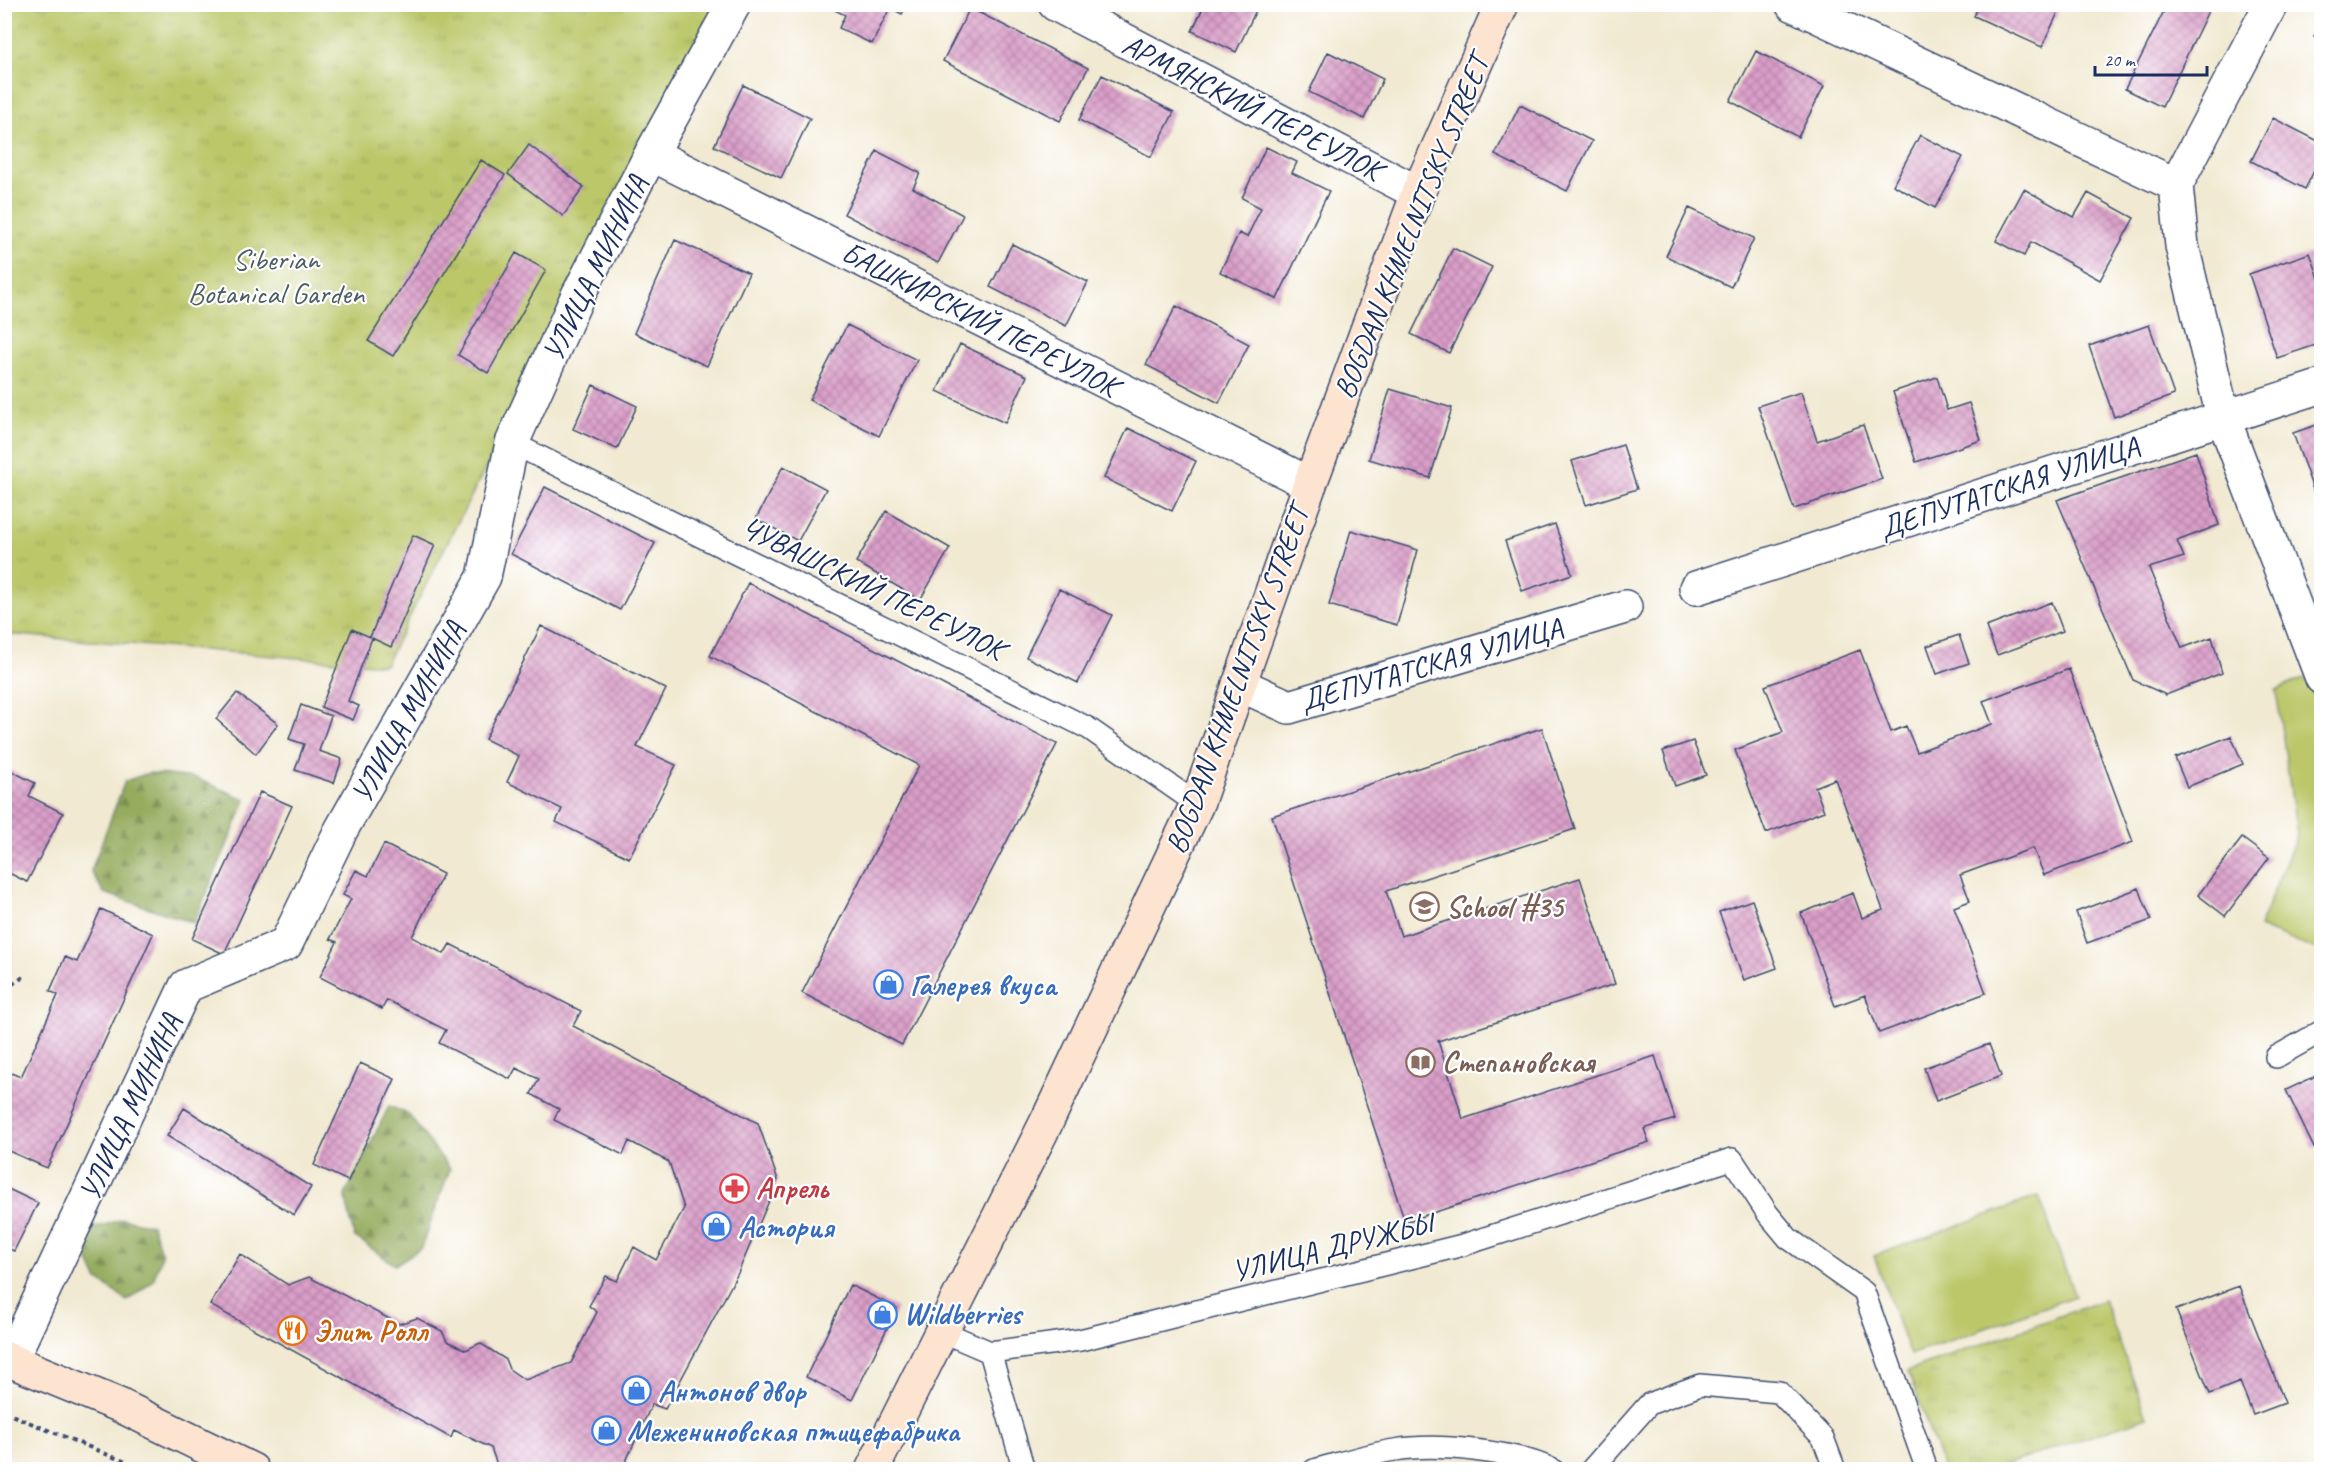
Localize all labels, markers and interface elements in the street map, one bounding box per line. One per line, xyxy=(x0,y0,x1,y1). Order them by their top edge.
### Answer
street label: АРМЯНСКИЙ ПЕРЕУЛОК xyxy=(1116,25,1393,192)
scale bar xyxy=(2095,39,2208,77)
street label: BOGDAN KHMELNITSKY STREET xyxy=(1325,43,1500,404)
text: 20 m xyxy=(2104,49,2137,71)
street label: УЛИЦА МИНИНА xyxy=(534,168,657,367)
street label: БАШКИРСКИЙ ПЕРЕУЛОК xyxy=(836,233,1130,408)
park label: Siberian Botanical Garden xyxy=(188,240,366,312)
street label: ДЕПУТАТСКАЯ УЛИЦА xyxy=(1874,427,2145,547)
street label: BOGDAN KHMELNITSKY STREET xyxy=(1157,495,1320,859)
street label: ЧУВАШСКИЙ ПЕРЕУЛОК xyxy=(735,508,1016,671)
street label: ДЕПУТАТСКАЯ УЛИЦА xyxy=(1296,608,1567,720)
street label: УЛИЦА МИНИНА xyxy=(342,614,474,809)
place label: School #35 xyxy=(1446,888,1566,926)
school or university icon: School #35 xyxy=(1409,891,1441,923)
place label: Галерея вкуса xyxy=(910,966,1059,1005)
shop icon: Галерея вкуса xyxy=(873,969,905,1001)
street label: УЛИЦА МИНИНА xyxy=(70,1007,190,1206)
place label: Степановская xyxy=(1442,1043,1597,1081)
library icon: Степановская xyxy=(1405,1046,1437,1078)
place label: Апрель xyxy=(756,1169,830,1207)
pharmacy icon: Апрель xyxy=(719,1172,751,1204)
street label: УЛИЦА ДРУЖБЫ xyxy=(1228,1203,1441,1290)
place label: Астория xyxy=(738,1208,836,1246)
shop icon: Астория xyxy=(701,1211,733,1243)
place label: Wildberries xyxy=(904,1295,1025,1333)
shop icon: Wildberries xyxy=(867,1298,899,1330)
place label: Элит Ролл xyxy=(314,1312,429,1350)
restaurant icon: Элит Ролл xyxy=(277,1315,309,1347)
place label: Антонов двор xyxy=(658,1372,808,1410)
shop icon: Антонов двор xyxy=(621,1375,653,1407)
place label: Межениновская птицефабрика xyxy=(627,1412,961,1450)
shop icon: Межениновская птицефабрика xyxy=(590,1415,622,1447)

